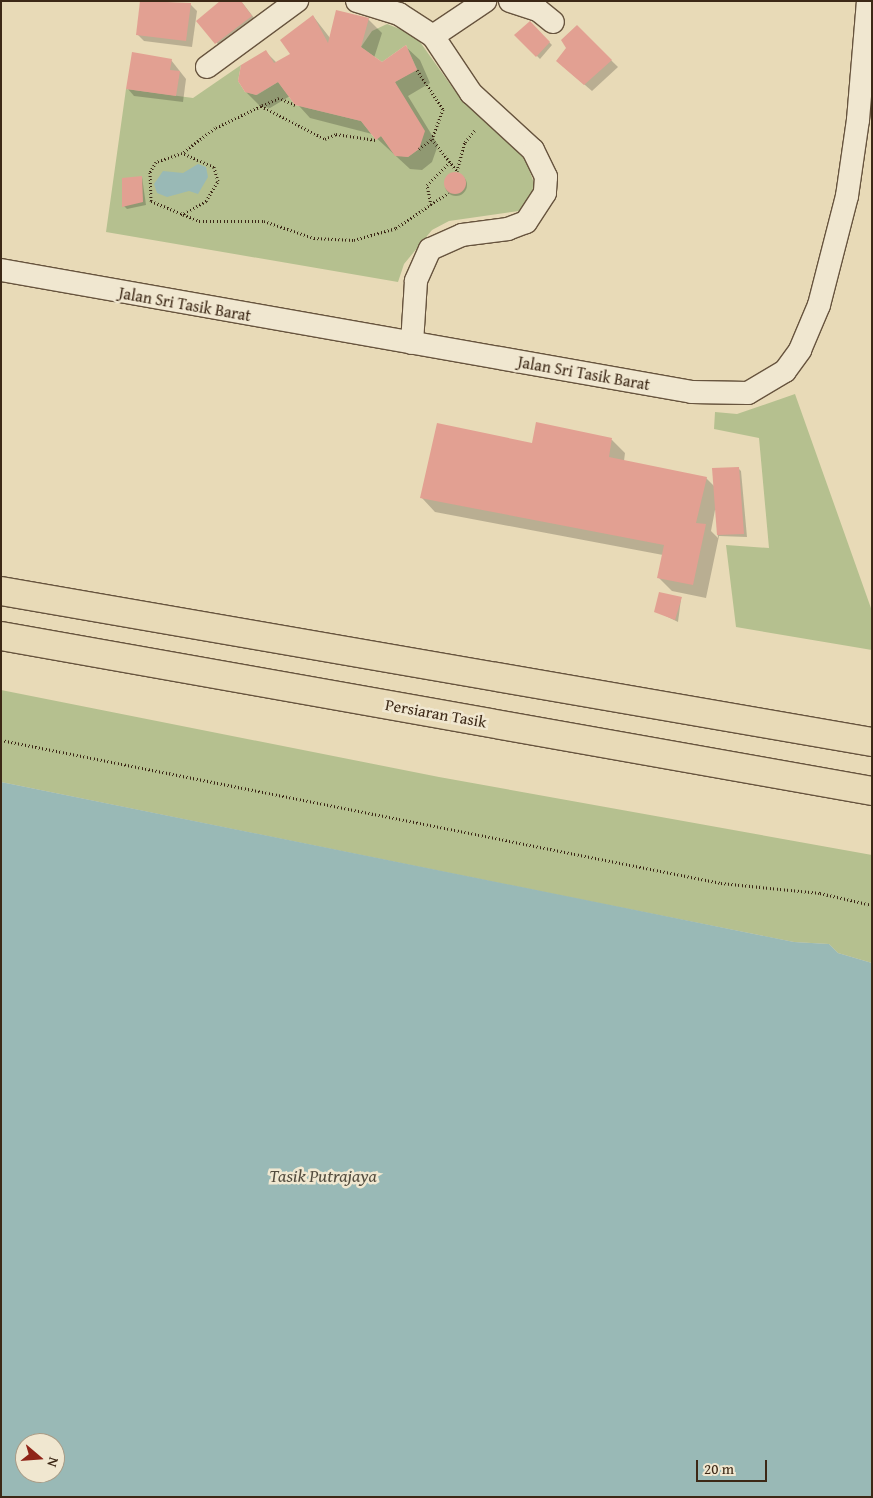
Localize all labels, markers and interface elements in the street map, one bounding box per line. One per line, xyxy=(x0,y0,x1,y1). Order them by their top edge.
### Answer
street label: Jalan Sri Tasik Barat xyxy=(117,283,253,325)
street label: Jalan Sri Tasik Barat xyxy=(516,352,652,394)
street label: Persiaran Tasik xyxy=(384,695,488,731)
water label: Tasik Putrajaya xyxy=(269,1165,377,1187)
north arrow xyxy=(15,1433,65,1483)
scale bar xyxy=(698,1450,769,1482)
text: N xyxy=(42,1455,64,1470)
text: 20 m xyxy=(704,1458,734,1479)

